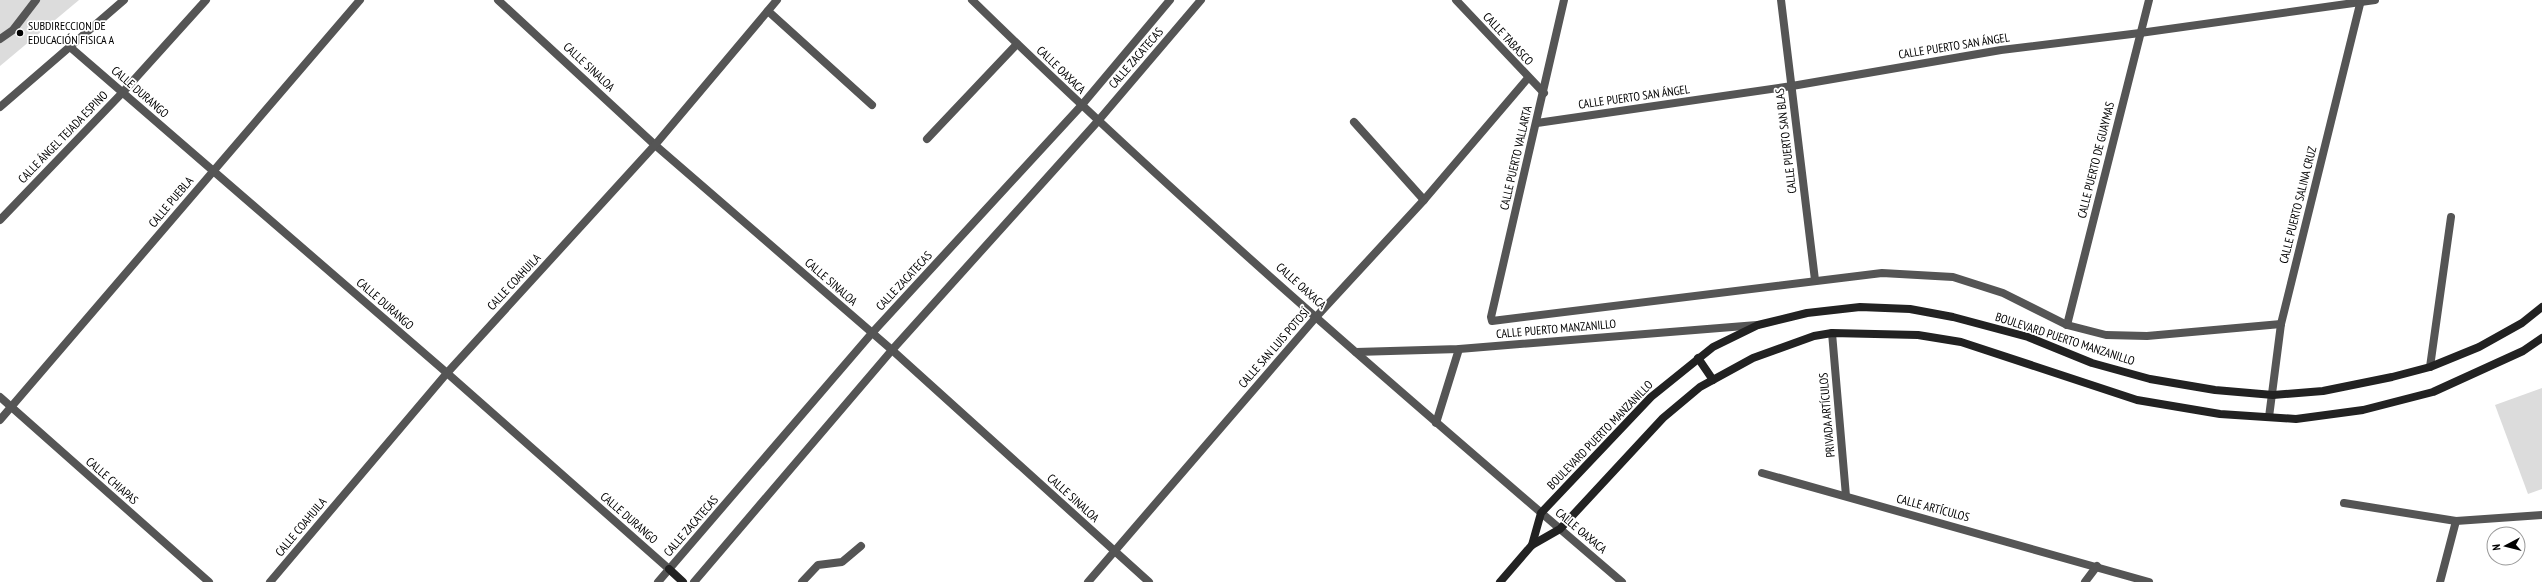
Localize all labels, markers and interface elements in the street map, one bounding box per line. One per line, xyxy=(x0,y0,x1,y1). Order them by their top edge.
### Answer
street label: CALLE TABASCO xyxy=(1480,9,1537,69)
place label: SUBDIRECCION DE EDUCACIÓN FISICA A xyxy=(28,18,115,47)
street label: CALLE ZACATECAS xyxy=(1105,24,1166,91)
marker: SUBDIRECCION DE EDUCACIÓN FISICA A xyxy=(15,28,25,38)
street label: CALLE PUERTO SAN ÁNGEL xyxy=(1897,29,2011,62)
street label: CALLE SINALOA xyxy=(560,39,618,94)
street label: CALLE OAXACA xyxy=(1034,43,1089,97)
street label: CALLE DURANGO xyxy=(109,63,172,121)
street label: CALLE PUERTO SAN ÁNGEL xyxy=(1577,81,1691,112)
street label: CALLE ÁNGEL TEJADA ESPINO xyxy=(15,87,111,186)
street label: CALLE PUERTO SAN BLAS xyxy=(1772,88,1799,195)
street label: CALLE PUERTO DE GUAYMAS xyxy=(2074,100,2117,220)
street label: CALLE PUERTO VALLARTA xyxy=(1496,104,1535,211)
street label: CALLE PUERTO SALINA CRUZ xyxy=(2276,145,2319,265)
street label: CALLE PUEBLA xyxy=(145,173,196,230)
street label: CALLE ZACATECAS xyxy=(872,248,935,313)
street label: CALLE COAHUILA xyxy=(484,250,544,313)
street label: CALLE SINALOA xyxy=(802,255,861,309)
street label: CALLE OAXACA xyxy=(1273,259,1330,312)
street label: CALLE DURANGO xyxy=(354,275,417,333)
street label: CALLE SAN LUIS POTOSÍ xyxy=(1235,305,1313,391)
street label: BOULEVARD PUERTO MANZANILLO xyxy=(1994,309,2137,368)
street label: CALLE PUERTO MANZANILLO xyxy=(1495,316,1617,341)
street label: PRIVADA ARTÍCULOS xyxy=(1815,372,1838,458)
street label: BOULEVARD PUERTO MANZANILLO xyxy=(1544,377,1656,492)
street label: CALLE CHIAPAS xyxy=(83,454,142,507)
street label: CALLE SINALOA xyxy=(1044,470,1103,525)
street label: CALLE DURANGO xyxy=(598,489,661,547)
street label: CALLE ARTÍCULOS xyxy=(1895,491,1971,524)
street label: CALLE ZACATECAS xyxy=(660,492,721,559)
street label: CALLE COAHUILA xyxy=(272,494,330,559)
street label: CALLE OAXACA xyxy=(1553,505,1610,557)
north arrow xyxy=(2486,526,2526,566)
text: N xyxy=(2489,543,2503,551)

